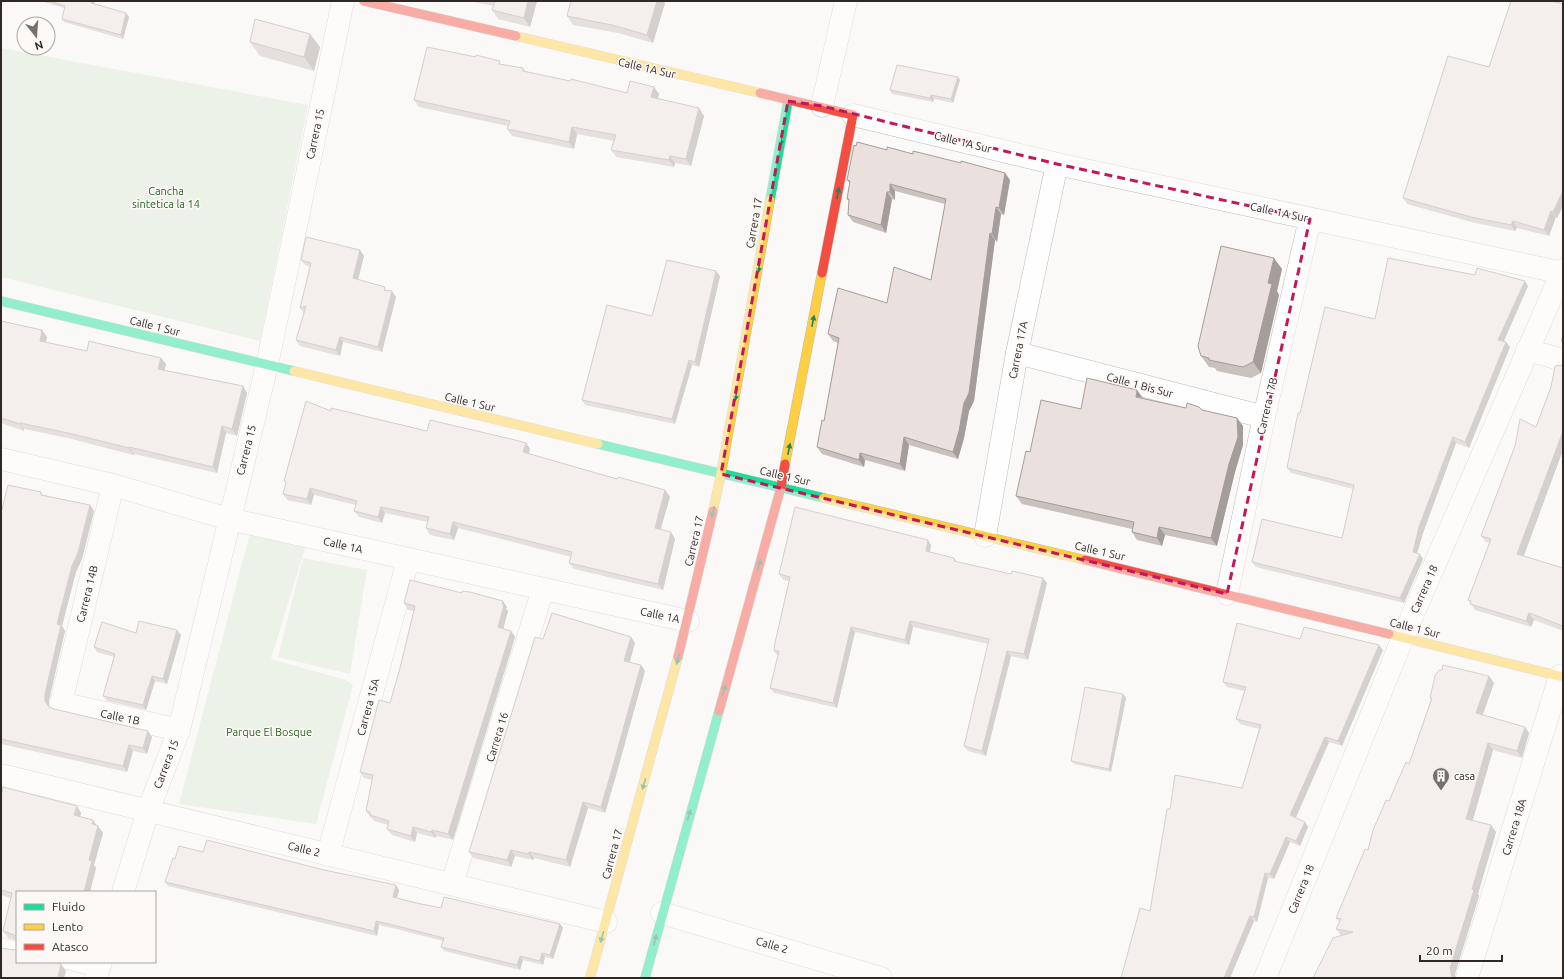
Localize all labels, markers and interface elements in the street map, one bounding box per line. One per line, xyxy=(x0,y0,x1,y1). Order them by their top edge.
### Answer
north arrow xyxy=(16,16,56,56)
text: N xyxy=(33,39,45,53)
street label: Calle 1A Sur xyxy=(617,56,678,81)
street label: Carrera 15 xyxy=(304,108,326,160)
street label: Calle 1A Sur xyxy=(933,129,994,155)
one-way arrow xyxy=(778,133,784,146)
park label: Cancha sintetica la 14 xyxy=(132,185,200,210)
one-way arrow xyxy=(835,187,841,200)
street label: Carrera 17 xyxy=(744,197,764,249)
street label: Calle 1A Sur xyxy=(1249,200,1310,224)
one-way arrow xyxy=(755,261,761,274)
street label: Calle 1 Sur xyxy=(128,314,182,338)
one-way arrow xyxy=(811,315,817,327)
street label: Carrera 17A xyxy=(1007,319,1030,380)
street label: Calle 1 Bis Sur xyxy=(1105,370,1176,400)
street label: Carrera 17B xyxy=(1255,376,1279,436)
one-way arrow xyxy=(732,389,738,402)
street label: Calle 1 Sur xyxy=(443,390,497,414)
street label: Carrera 15 xyxy=(234,424,258,476)
one-way arrow xyxy=(786,443,792,455)
street label: Calle 1 Sur xyxy=(758,464,812,488)
one-way arrow xyxy=(709,506,715,518)
street label: Carrera 17 xyxy=(682,515,706,567)
street label: Calle 1A xyxy=(322,535,365,556)
street label: Calle 1 Sur xyxy=(1073,539,1127,563)
one-way arrow xyxy=(757,558,763,571)
street label: Carrera 18 xyxy=(1408,563,1440,615)
street label: Carrera 14B xyxy=(74,564,100,624)
street label: Calle 1A xyxy=(639,605,682,625)
street label: Calle 1 Sur xyxy=(1388,616,1442,640)
one-way arrow xyxy=(675,653,681,665)
street label: Carrera 15A xyxy=(355,676,382,737)
one-way arrow xyxy=(721,683,727,695)
street label: Calle 1B xyxy=(99,707,141,727)
street label: Carrera 16 xyxy=(484,711,510,763)
park label: Parque El Bosque xyxy=(226,726,312,738)
street label: Carrera 15 xyxy=(151,738,181,790)
building icon: casa xyxy=(1431,766,1451,791)
place label: casa xyxy=(1454,770,1475,782)
one-way arrow xyxy=(641,779,647,791)
street label: Carrera 18A xyxy=(1500,796,1529,857)
one-way arrow xyxy=(686,809,692,821)
street label: Carrera 17 xyxy=(600,828,624,880)
street label: Calle 2 xyxy=(287,839,321,859)
street label: Carrera 18 xyxy=(1286,863,1316,915)
legend xyxy=(16,891,156,963)
text: Fluido xyxy=(52,900,85,913)
text: Lento xyxy=(52,920,83,933)
one-way arrow xyxy=(599,931,605,943)
one-way arrow xyxy=(652,934,658,946)
street label: Calle 2 xyxy=(754,934,790,956)
scale bar xyxy=(1420,937,1502,963)
text: Atasco xyxy=(52,940,88,953)
text: 20 m xyxy=(1426,944,1453,957)

